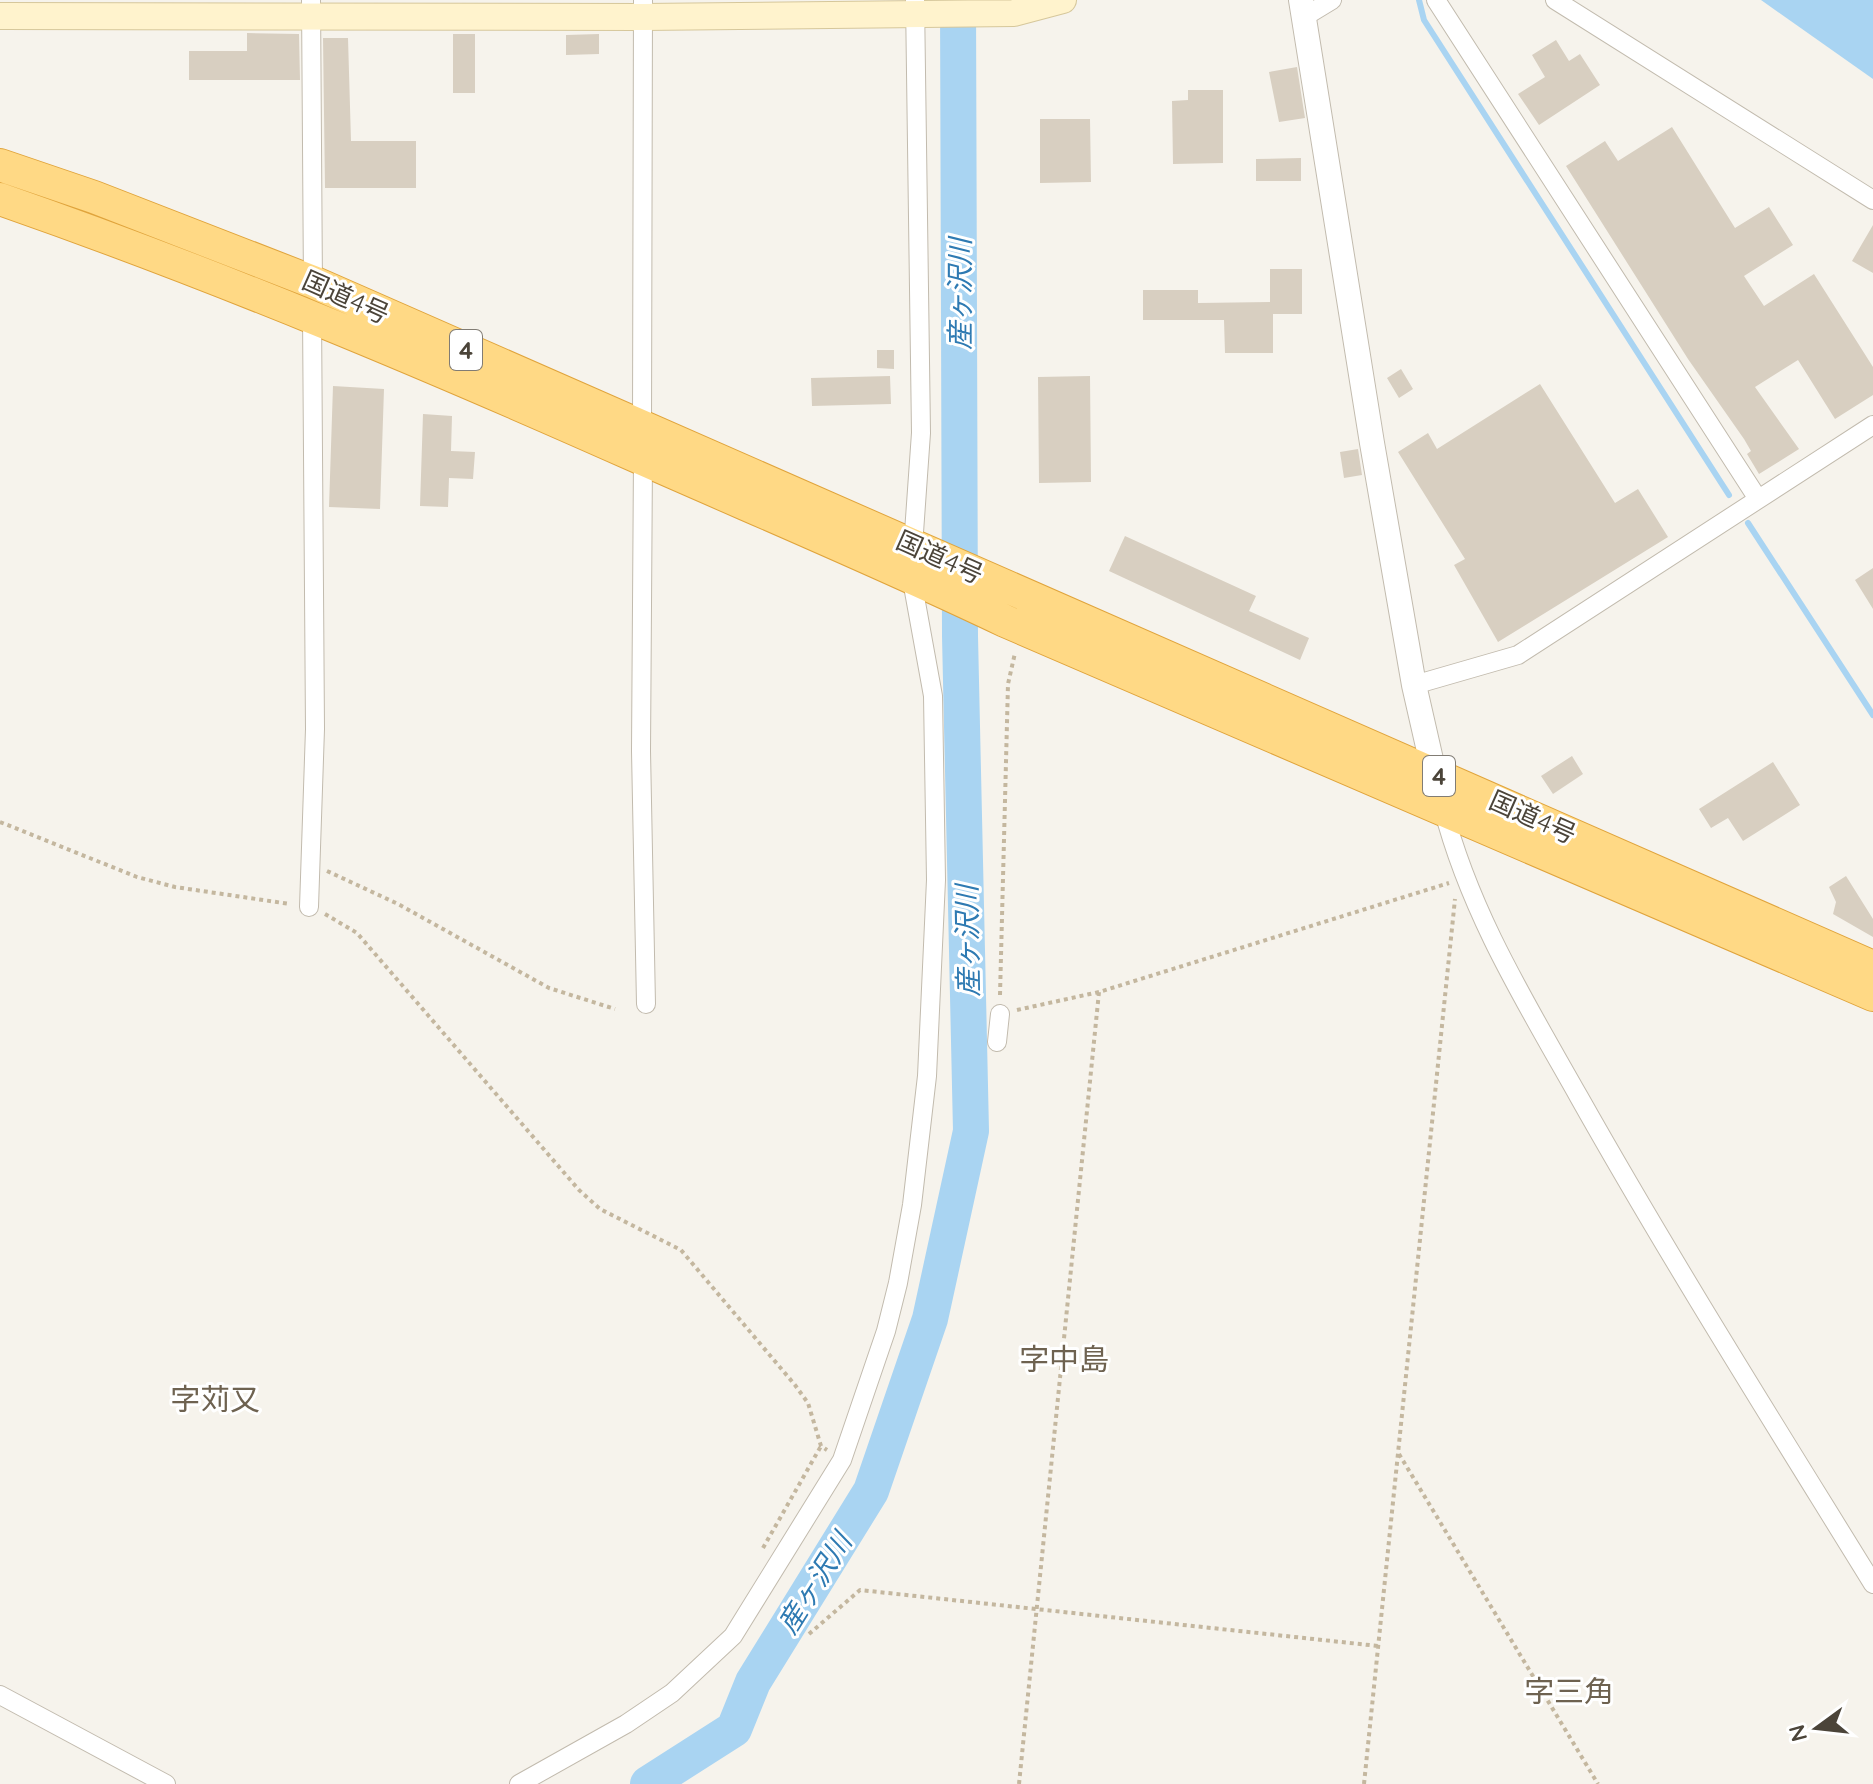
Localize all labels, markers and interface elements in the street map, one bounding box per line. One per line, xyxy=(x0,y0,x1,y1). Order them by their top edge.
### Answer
water label: 産ヶ沢川 xyxy=(942,235,977,350)
street label: 国道4号 xyxy=(297,263,395,331)
road number: 4 xyxy=(450,330,482,370)
street label: 国道4号 xyxy=(891,523,989,591)
road number: 4 xyxy=(1423,756,1455,796)
street label: 国道4号 xyxy=(1484,783,1582,851)
water label: 産ヶ沢川 xyxy=(948,882,985,997)
district label: 字中島 xyxy=(1019,1340,1109,1378)
district label: 字苅又 xyxy=(170,1380,260,1418)
water label: 産ヶ沢川 xyxy=(769,1524,860,1640)
district label: 字三角 xyxy=(1524,1672,1614,1710)
north arrow xyxy=(1777,1688,1857,1768)
text: N xyxy=(1782,1722,1813,1745)

